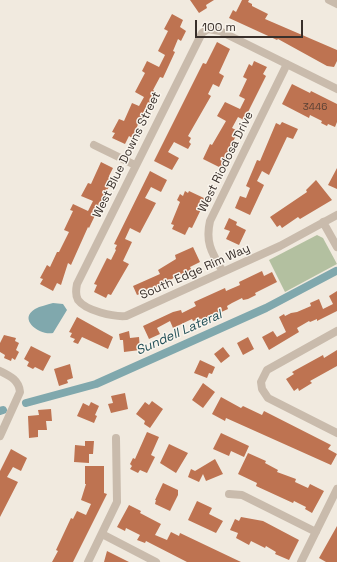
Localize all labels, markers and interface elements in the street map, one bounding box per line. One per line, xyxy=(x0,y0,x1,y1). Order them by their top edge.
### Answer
scale bar xyxy=(197,12,305,38)
text: 100 m xyxy=(202,19,236,35)
street label: West Blue Downs Street xyxy=(90,89,164,221)
house number: 3446 xyxy=(303,101,327,113)
street label: West Riodosa Drive xyxy=(195,109,257,215)
street label: South Edge Rim Way xyxy=(138,241,252,303)
water label: Sundell Lateral xyxy=(134,307,224,359)

